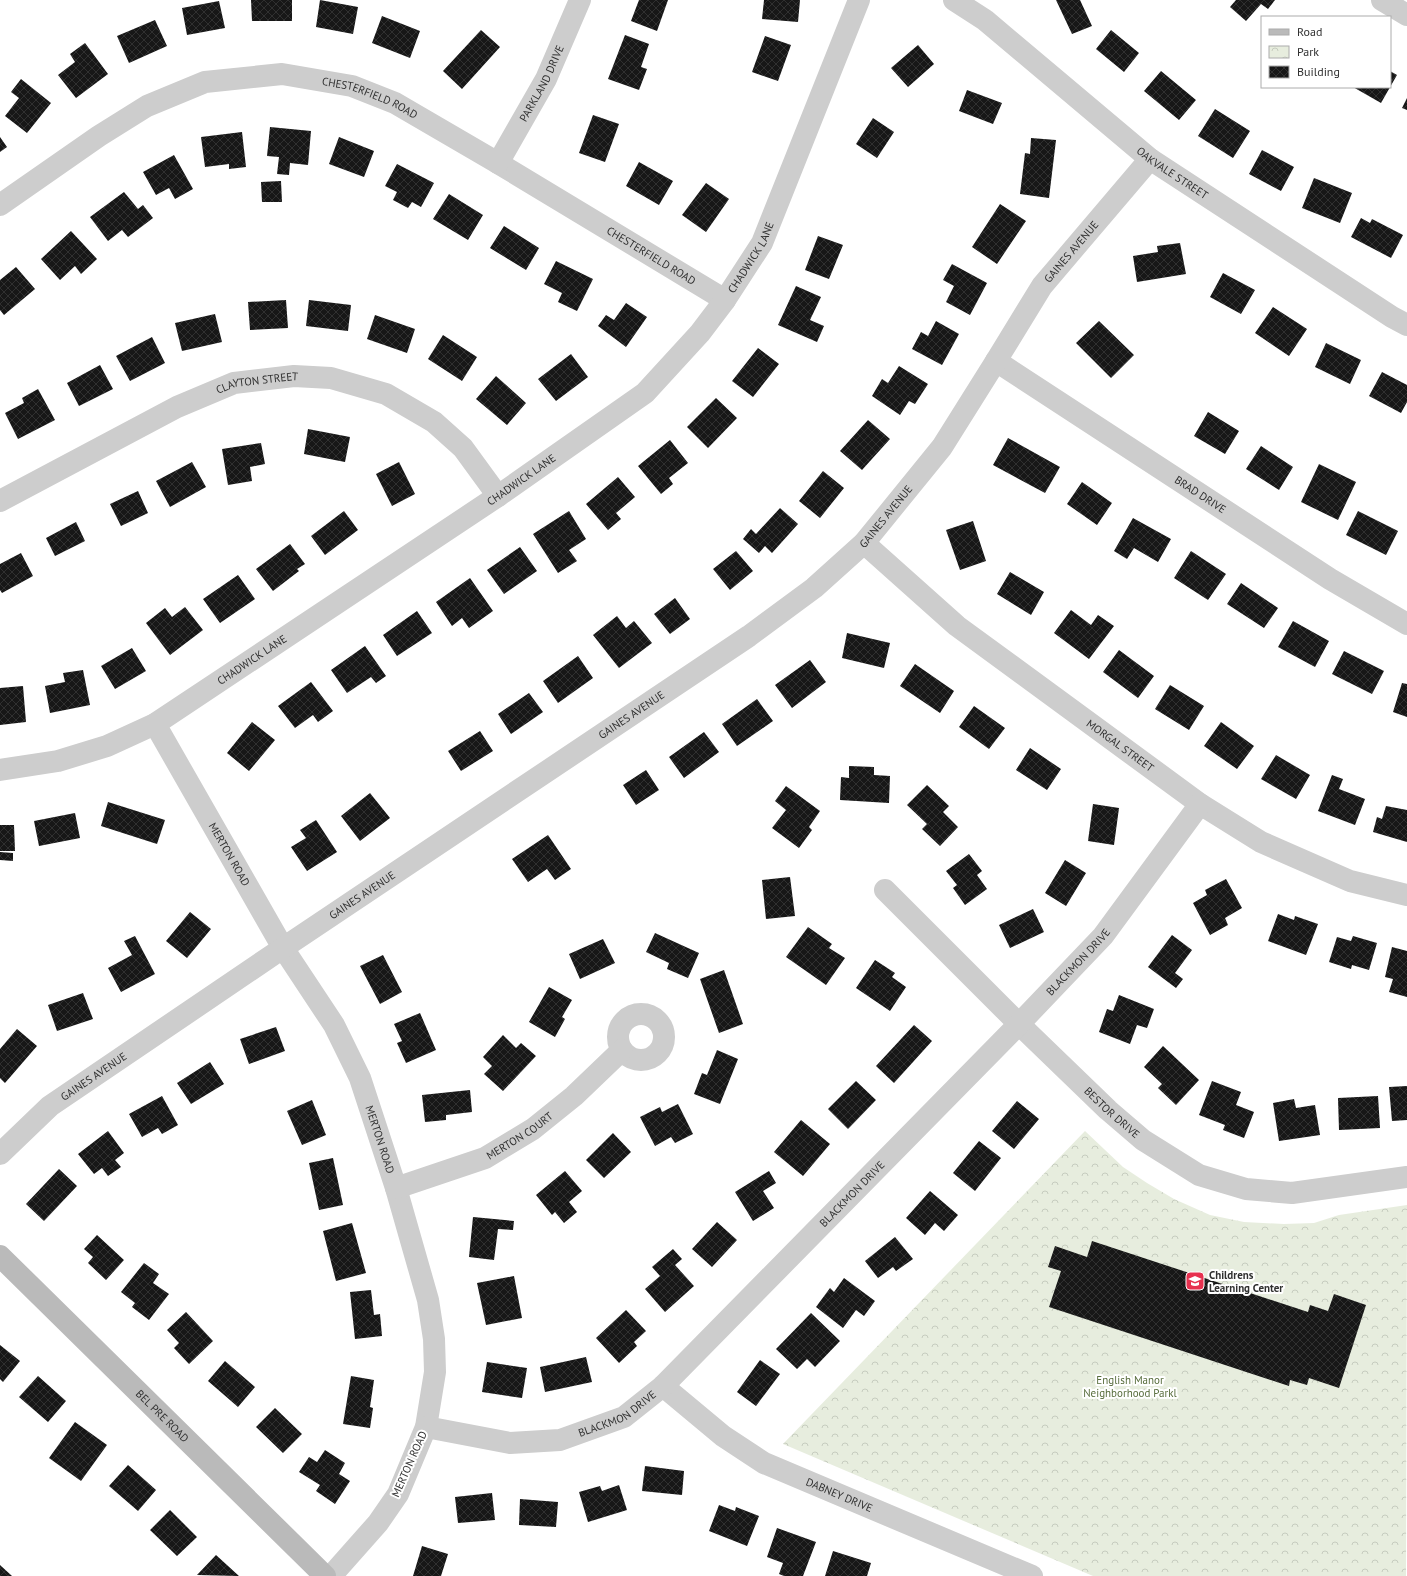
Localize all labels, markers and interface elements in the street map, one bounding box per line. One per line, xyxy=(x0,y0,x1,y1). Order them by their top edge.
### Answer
legend xyxy=(1261,16,1391,88)
text: Road xyxy=(1297,24,1322,39)
street label: PARKLAND DRIVE xyxy=(516,43,567,124)
text: Park xyxy=(1297,44,1319,59)
text: Building xyxy=(1297,64,1340,79)
street label: CHESTERFIELD ROAD xyxy=(321,74,420,122)
street label: OAKVALE STREET xyxy=(1134,144,1211,202)
street label: GAINES AVENUE xyxy=(1041,218,1101,285)
street label: CHADWICK LANE xyxy=(724,219,777,296)
street label: CHESTERFIELD ROAD xyxy=(604,223,698,288)
street label: CLAYTON STREET xyxy=(214,369,299,397)
street label: CHADWICK LANE xyxy=(484,451,558,508)
street label: BRAD DRIVE xyxy=(1172,473,1229,516)
street label: GAINES AVENUE xyxy=(856,482,915,551)
street label: CHADWICK LANE xyxy=(214,631,289,688)
street label: GAINES AVENUE xyxy=(596,688,667,742)
street label: MORGAL STREET xyxy=(1084,716,1157,775)
street label: MERTON ROAD xyxy=(206,820,253,888)
street label: GAINES AVENUE xyxy=(326,868,398,922)
street label: BLACKMON DRIVE xyxy=(1043,926,1113,998)
street label: GAINES AVENUE xyxy=(58,1049,129,1104)
street label: BESTOR DRIVE xyxy=(1081,1084,1143,1141)
street label: MERTON ROAD xyxy=(362,1104,398,1175)
street label: MERTON COURT xyxy=(484,1109,556,1163)
street label: BLACKMON DRIVE xyxy=(817,1158,888,1230)
place label: Childrens Learning Center xyxy=(1209,1268,1283,1295)
school or university icon: Childrens Learning Center xyxy=(1184,1270,1206,1292)
park label: English Manor Neighborhood Parkl xyxy=(1083,1373,1178,1400)
street label: BEL PRE ROAD xyxy=(133,1387,192,1445)
street label: BLACKMON DRIVE xyxy=(576,1387,659,1440)
street label: MERTON ROAD xyxy=(388,1429,430,1499)
street label: DABNEY DRIVE xyxy=(804,1475,875,1515)

